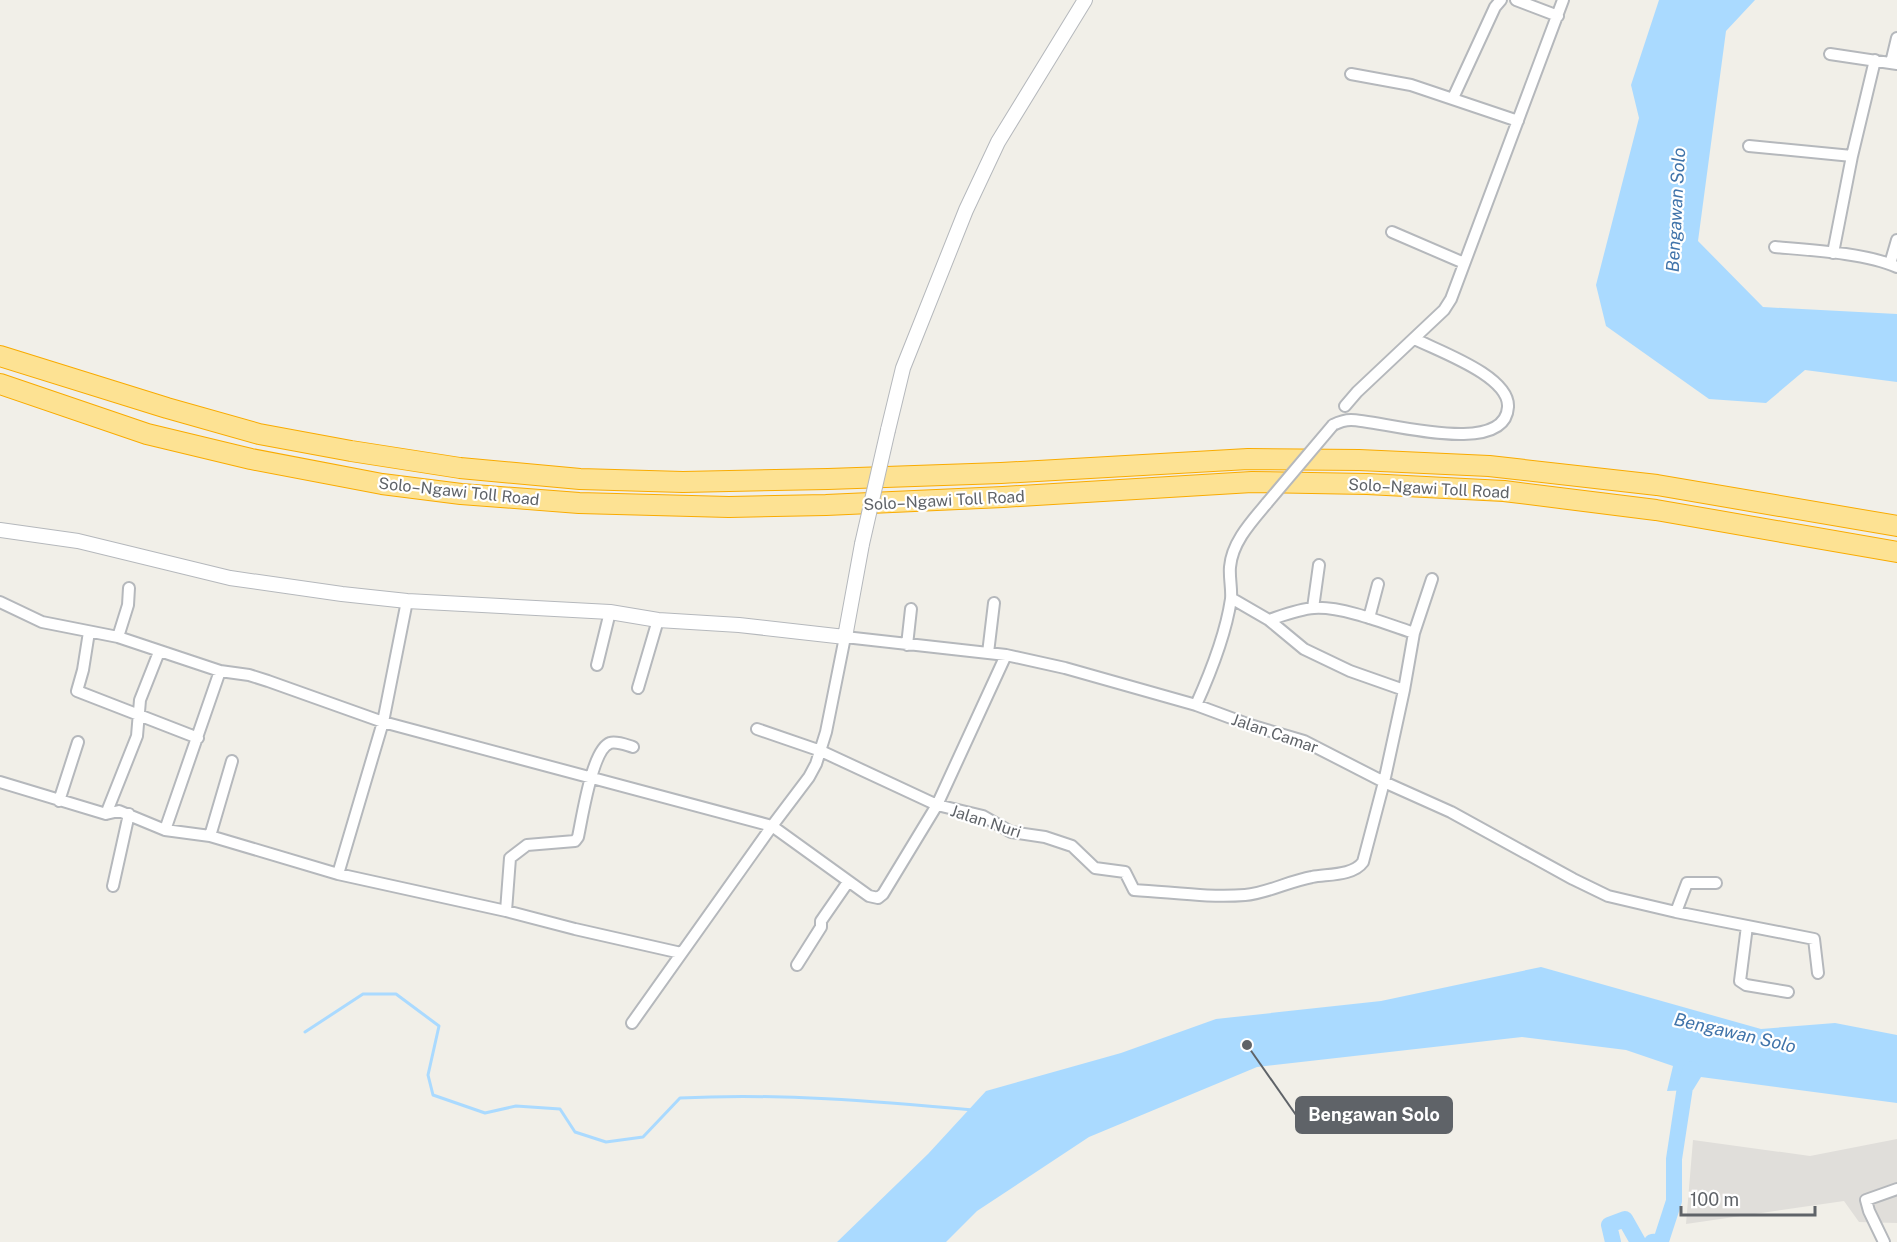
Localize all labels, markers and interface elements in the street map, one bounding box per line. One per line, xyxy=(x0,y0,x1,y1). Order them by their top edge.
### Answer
water label: Bengawan Solo xyxy=(1662,147,1689,273)
street label: Solo–Ngawi Toll Road xyxy=(378,474,540,509)
street label: Solo–Ngawi Toll Road xyxy=(1348,475,1510,502)
street label: Solo–Ngawi Toll Road xyxy=(863,487,1025,514)
street label: Jalan Camar xyxy=(1229,710,1321,757)
street label: Jalan Nuri xyxy=(948,801,1024,842)
water label: Bengawan Solo xyxy=(1672,1008,1798,1057)
callout: Bengawan Solo xyxy=(1296,1097,1452,1133)
text: Bengawan Solo xyxy=(1308,1104,1440,1125)
scale bar xyxy=(1681,1179,1814,1217)
text: 100 m xyxy=(1690,1189,1739,1210)

